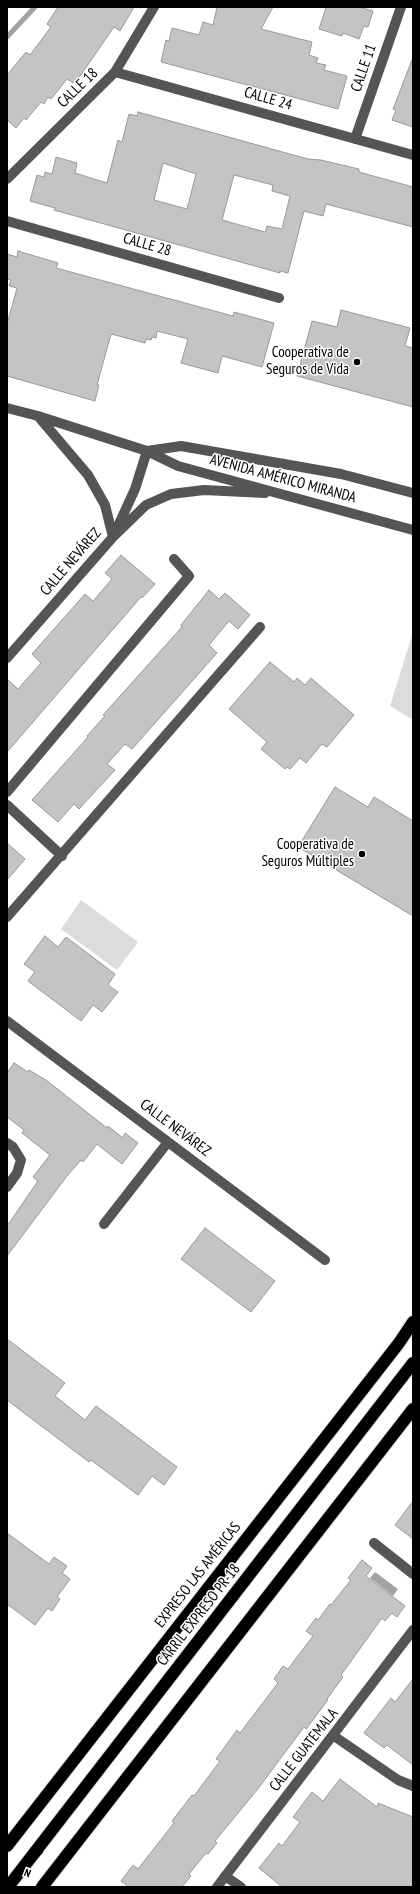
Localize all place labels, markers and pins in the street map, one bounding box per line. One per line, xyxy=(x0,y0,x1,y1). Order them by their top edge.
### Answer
place label: Cooperativa de Seguros de Vida xyxy=(266,344,349,379)
marker: Cooperativa de Seguros de Vida xyxy=(352,357,362,367)
place label: Cooperativa de Seguros Múltiples xyxy=(261,836,354,871)
marker: Cooperativa de Seguros Múltiples xyxy=(357,849,367,859)

